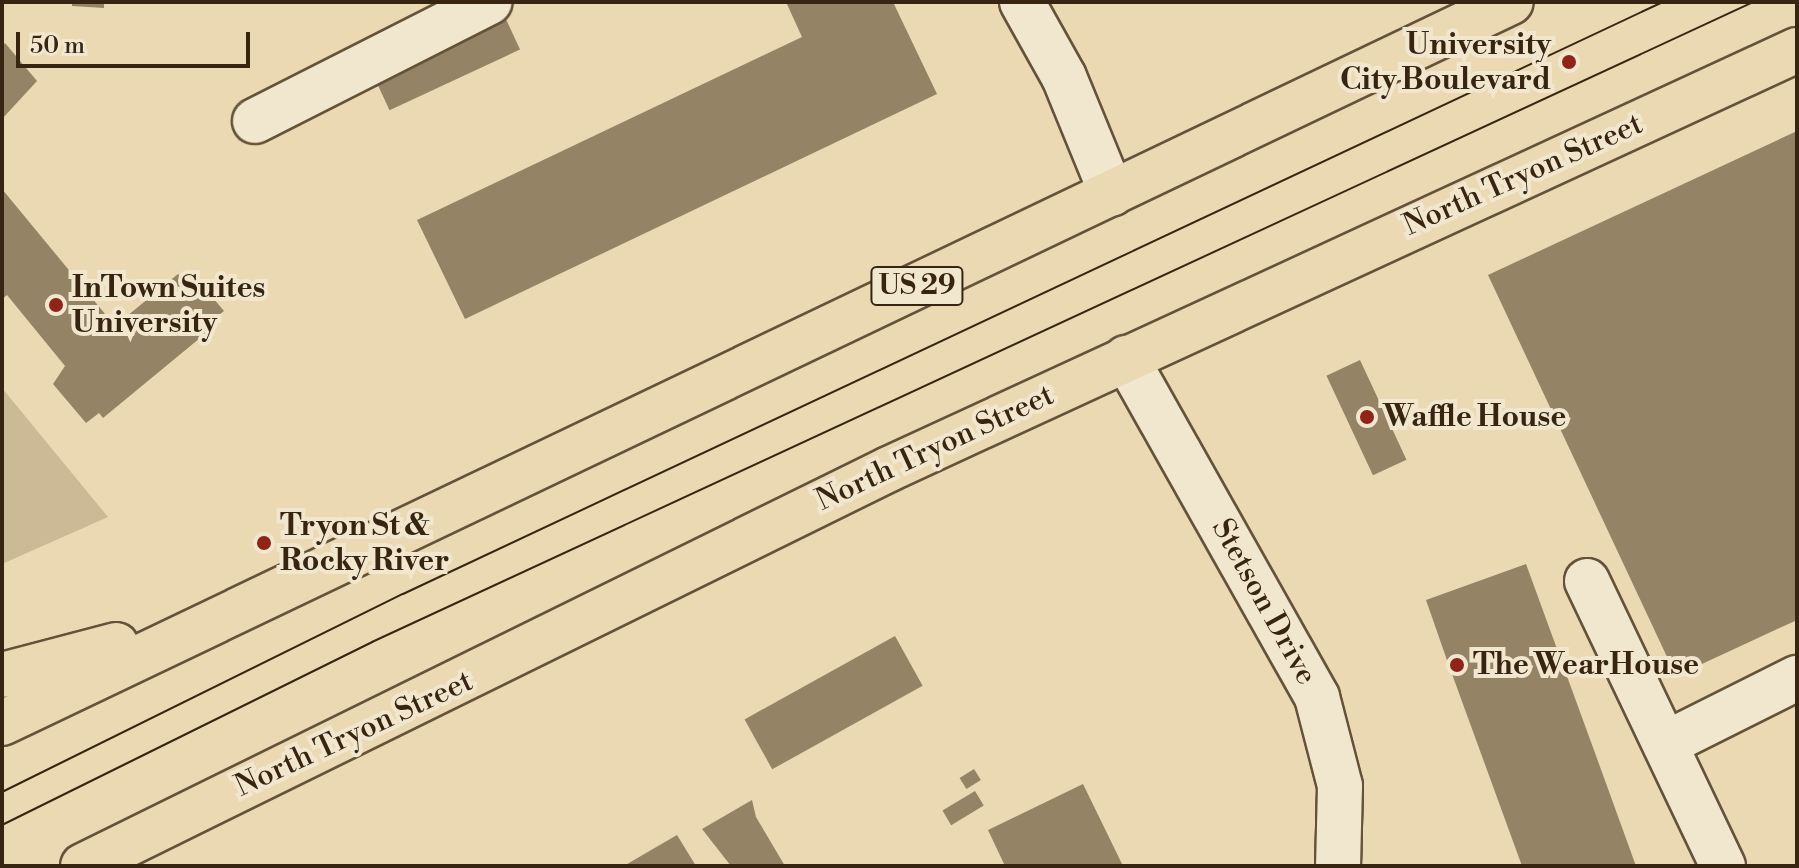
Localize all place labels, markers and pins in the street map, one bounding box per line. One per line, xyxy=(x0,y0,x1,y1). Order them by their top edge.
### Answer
place label: University City Boulevard xyxy=(1340,27,1551,98)
marker: University City Boulevard xyxy=(1558,51,1580,73)
place label: InTown Suites University xyxy=(72,270,265,340)
marker: InTown Suites University xyxy=(47,296,65,314)
place label: Waffle House xyxy=(1383,399,1566,435)
marker: Waffle House xyxy=(1358,408,1376,426)
place label: Tryon St & Rocky River xyxy=(280,508,449,578)
marker: Tryon St & Rocky River xyxy=(255,534,273,552)
place label: The WearHouse xyxy=(1473,647,1699,683)
marker: The WearHouse xyxy=(1448,656,1466,674)

